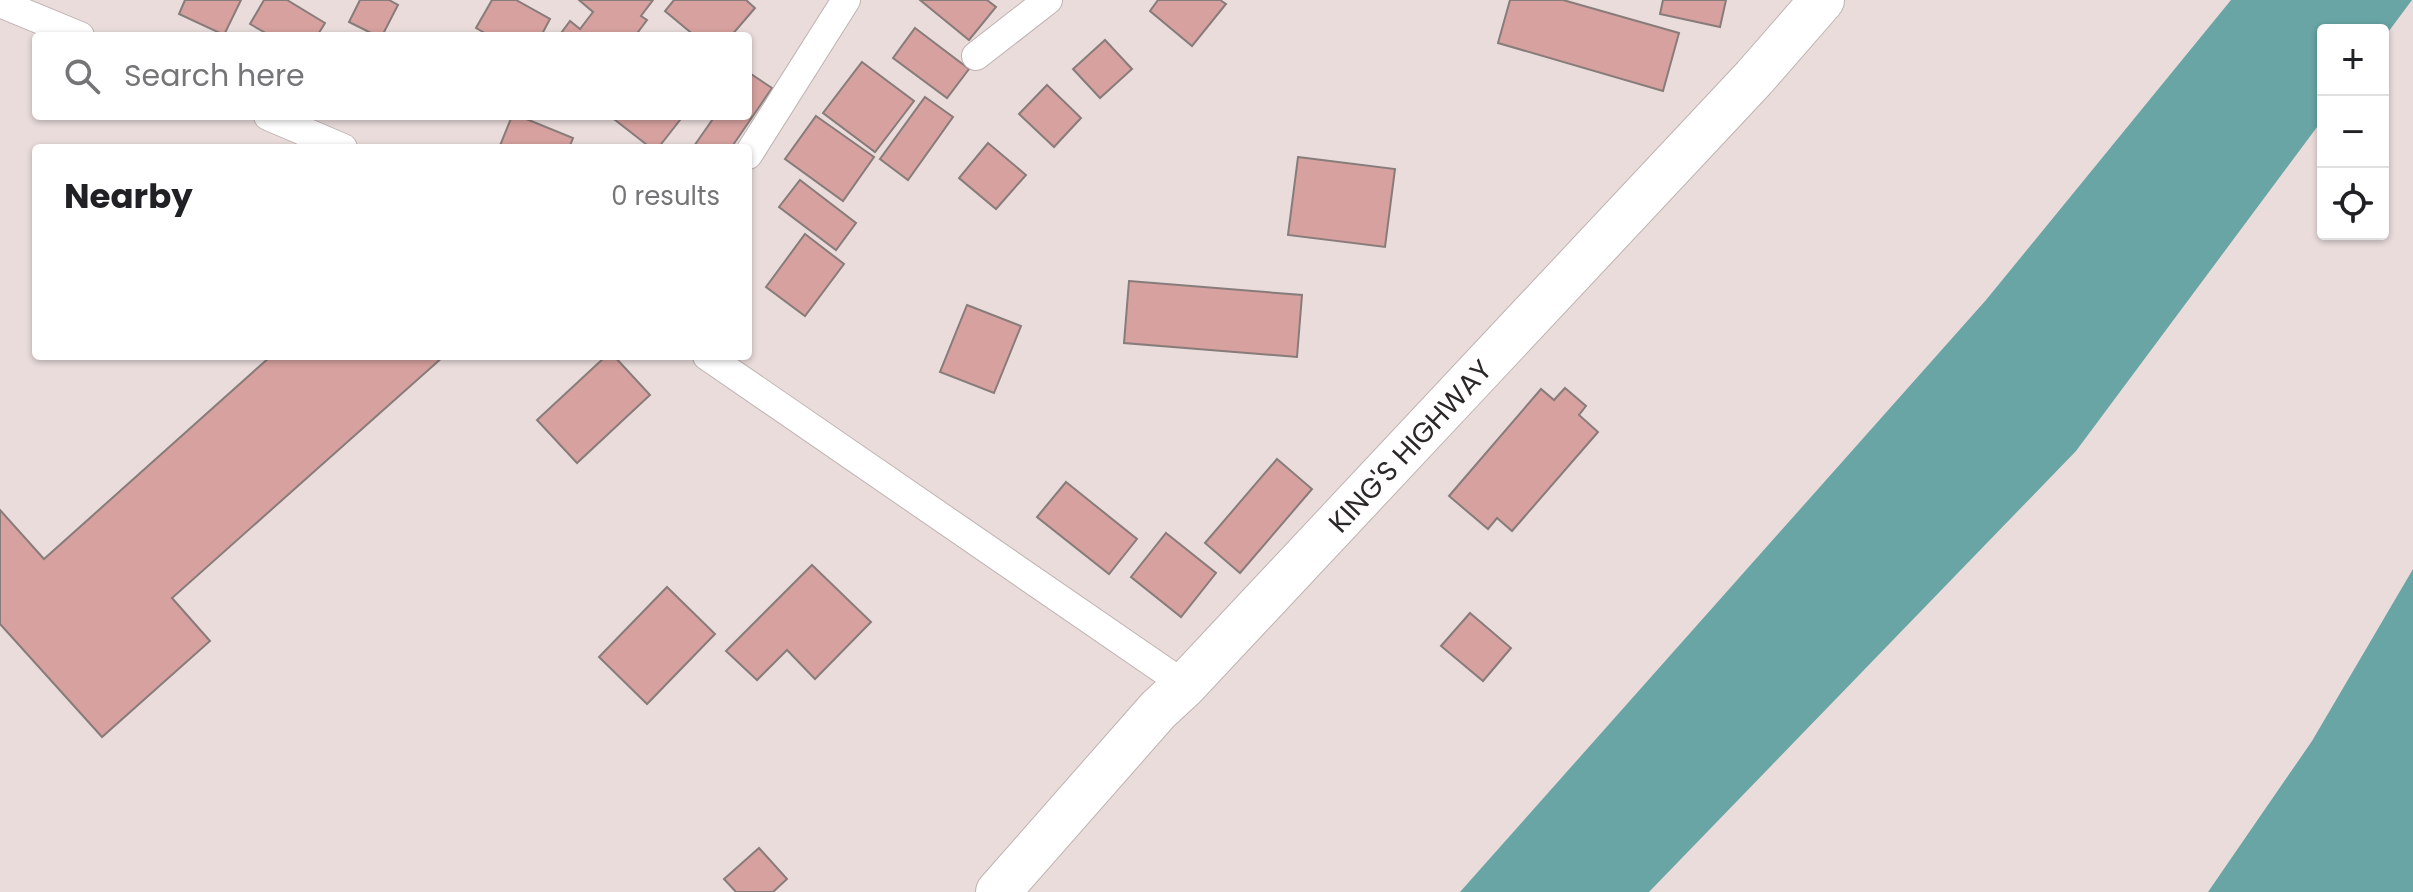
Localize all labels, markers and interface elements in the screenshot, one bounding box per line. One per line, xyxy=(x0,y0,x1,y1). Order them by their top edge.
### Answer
map controls xyxy=(2317,24,2389,240)
button: + xyxy=(2317,24,2389,96)
search box xyxy=(32,32,752,120)
icon: search xyxy=(60,54,104,98)
text: Search here xyxy=(124,54,305,97)
button: − xyxy=(2317,96,2389,168)
button: locate xyxy=(2317,168,2389,240)
text: Nearby xyxy=(64,172,193,220)
text: 0 results xyxy=(611,178,720,214)
street label: KING'S HIGHWAY xyxy=(1320,351,1501,541)

